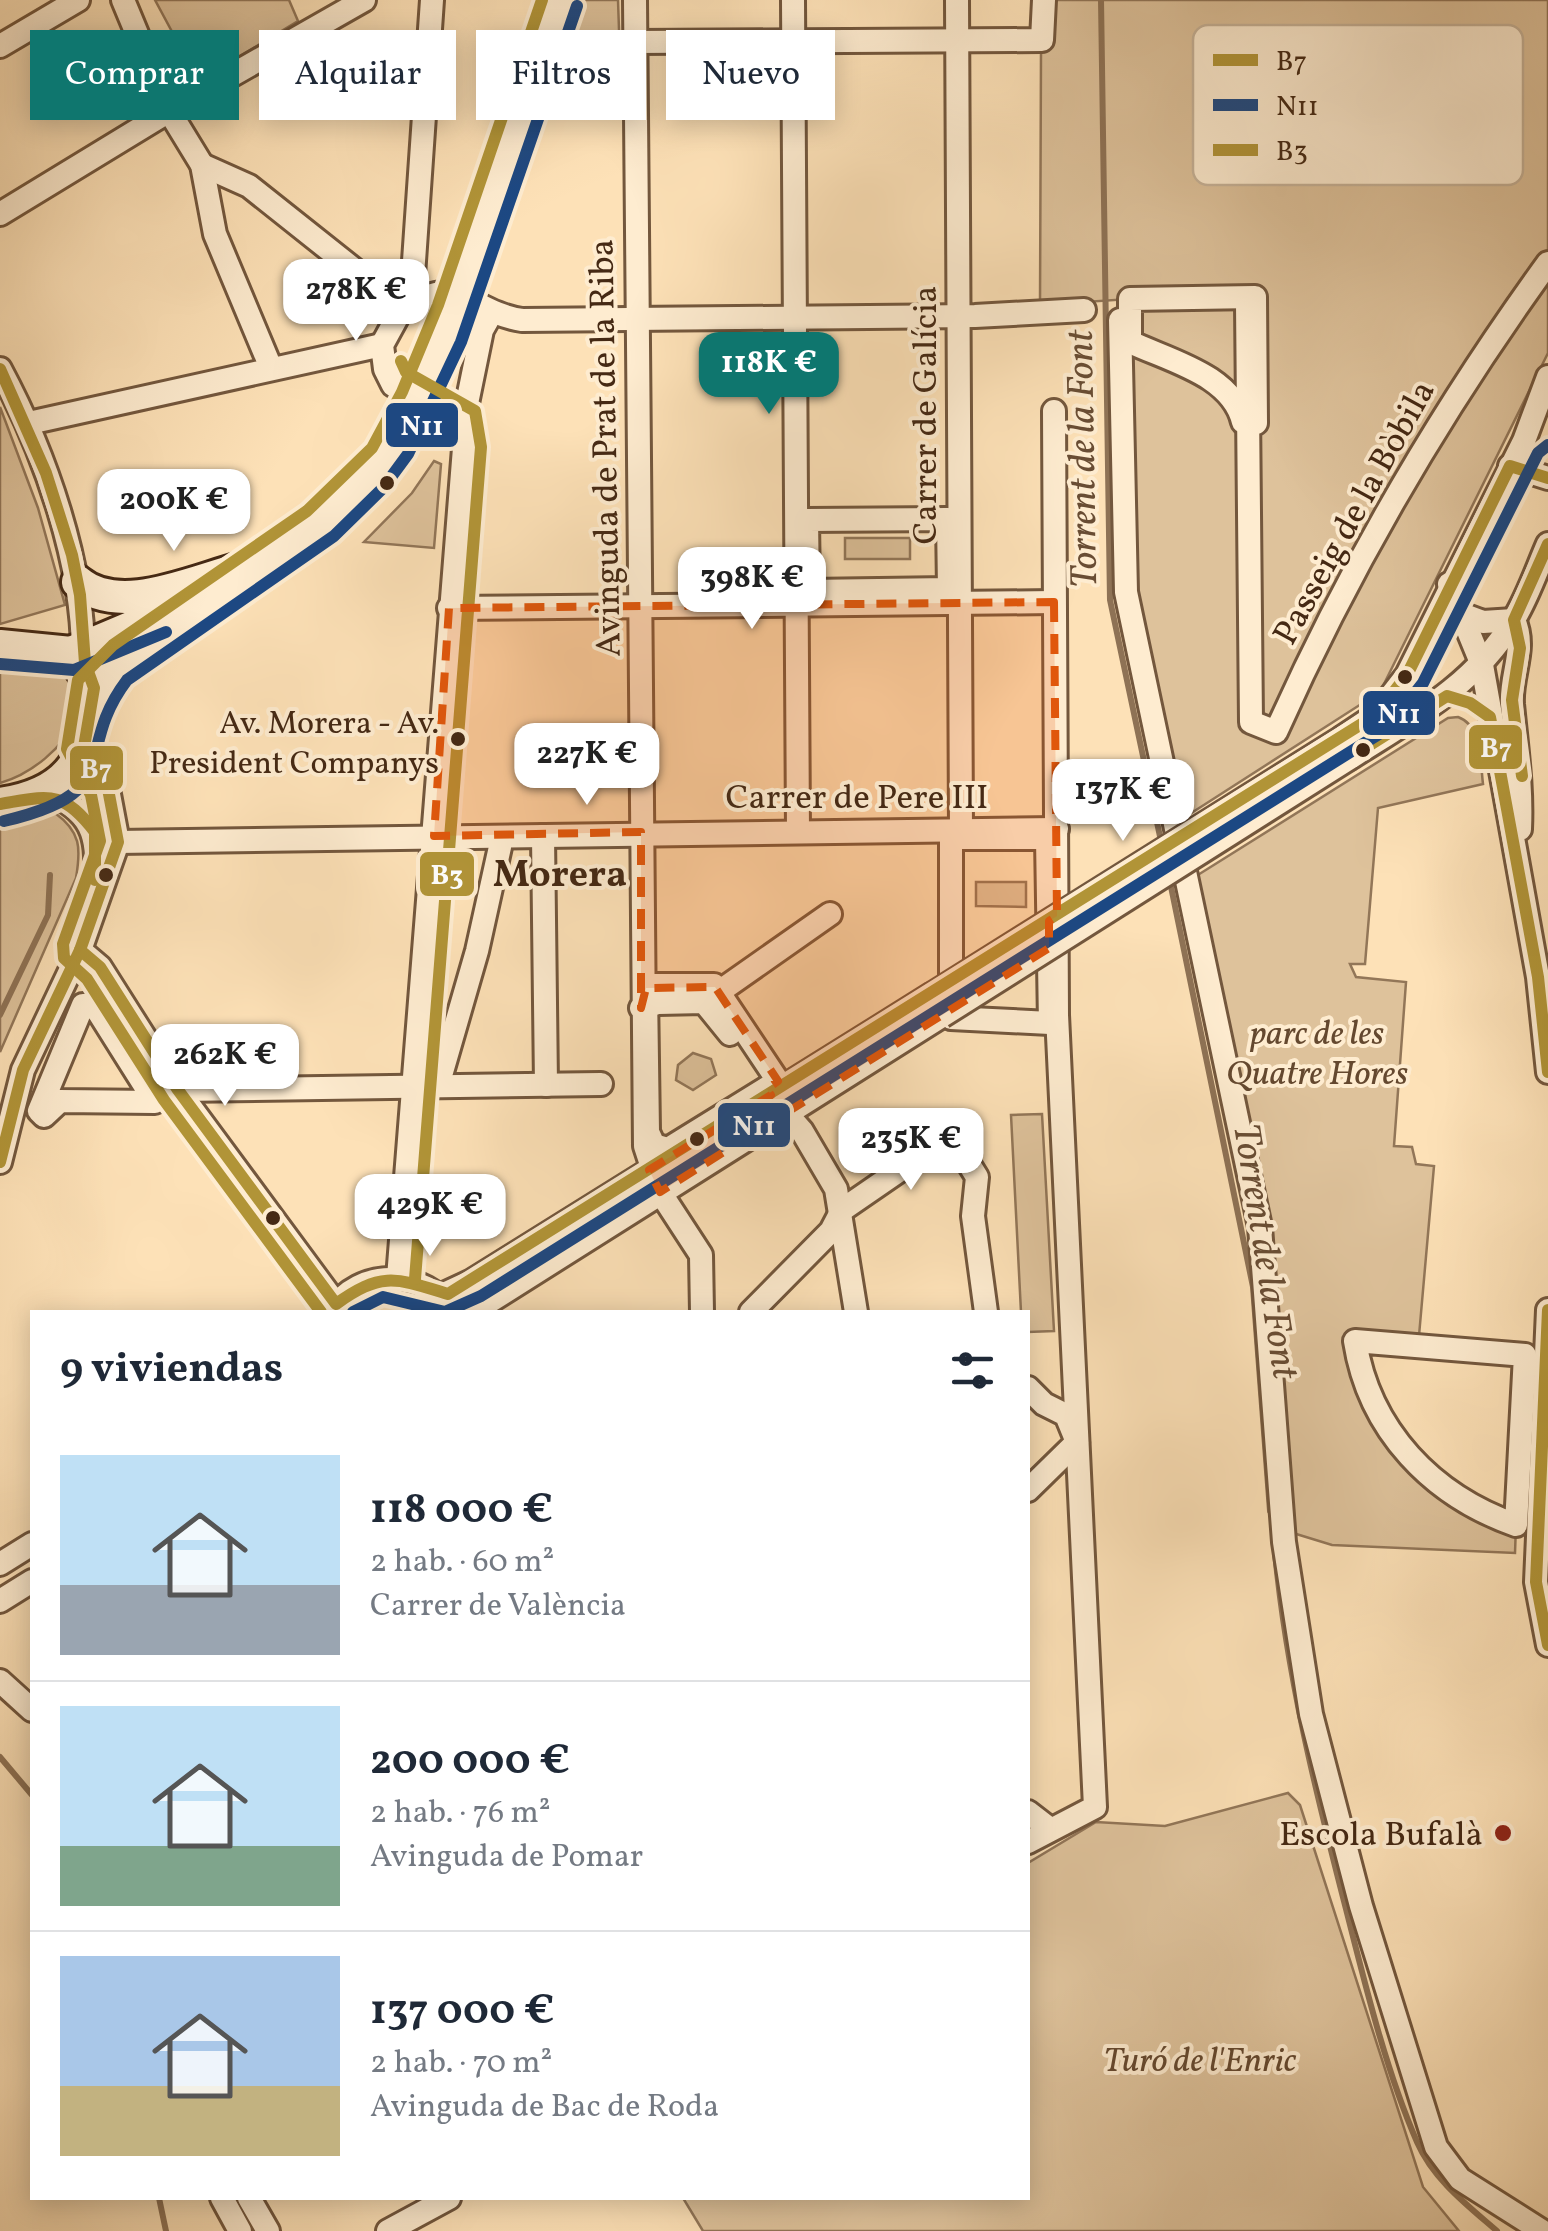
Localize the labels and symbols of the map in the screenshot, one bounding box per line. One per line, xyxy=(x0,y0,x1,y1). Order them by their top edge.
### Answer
legend xyxy=(1193,25,1523,185)
text: B7 xyxy=(1276,43,1307,82)
text: N11 xyxy=(1276,88,1319,127)
text: B3 xyxy=(1276,133,1308,172)
street label: Avinguda de Prat de la Riba xyxy=(579,239,635,657)
pin: 278K € xyxy=(275,259,437,344)
street label: Carrer de Galícia xyxy=(903,286,951,544)
water label: Torrent de la Font xyxy=(1056,329,1113,588)
pin: 118K € xyxy=(688,332,850,417)
street label: Passeig de la Bòbila xyxy=(1263,373,1448,654)
line badge: N11 xyxy=(384,401,460,449)
text: N11 xyxy=(401,408,443,447)
pin: 200K € xyxy=(93,469,255,554)
unlabelled marker xyxy=(377,473,397,493)
pin: 398K € xyxy=(671,547,833,632)
unlabelled marker xyxy=(1395,667,1415,687)
line badge: N11 xyxy=(1361,689,1437,737)
text: N11 xyxy=(1378,696,1420,735)
place label: Av. Morera - Av. President Companys xyxy=(149,703,439,787)
pin: 227K € xyxy=(506,723,668,808)
line badge: B7 xyxy=(1467,723,1524,771)
marker: Av. Morera - Av. President Companys xyxy=(448,729,468,749)
text: B7 xyxy=(1480,730,1512,769)
unlabelled marker xyxy=(1353,740,1373,760)
line badge: B7 xyxy=(68,744,125,792)
text: B7 xyxy=(80,751,112,790)
pin: 137K € xyxy=(1042,759,1204,844)
street label: Carrer de Pere III xyxy=(726,775,988,823)
line badge: B3 xyxy=(418,850,476,898)
district label: Morera xyxy=(493,850,627,903)
text: B3 xyxy=(430,857,464,896)
unlabelled marker xyxy=(96,865,116,885)
park label: parc de les Quatre Hores xyxy=(1226,1011,1408,1099)
pin: 262K € xyxy=(144,1024,306,1109)
line badge: N11 xyxy=(716,1101,792,1149)
text: N11 xyxy=(733,1108,775,1147)
pin: 235K € xyxy=(830,1108,992,1193)
water label: Torrent de la Font xyxy=(1217,1120,1310,1384)
unlabelled marker xyxy=(687,1129,707,1149)
pin: 429K € xyxy=(349,1174,511,1259)
unlabelled marker xyxy=(263,1208,283,1228)
place label: Escola Bufalà xyxy=(1279,1812,1483,1860)
marker: Escola Bufalà xyxy=(1492,1822,1514,1844)
park label: Turó de l'Enric xyxy=(1104,2038,1297,2086)

